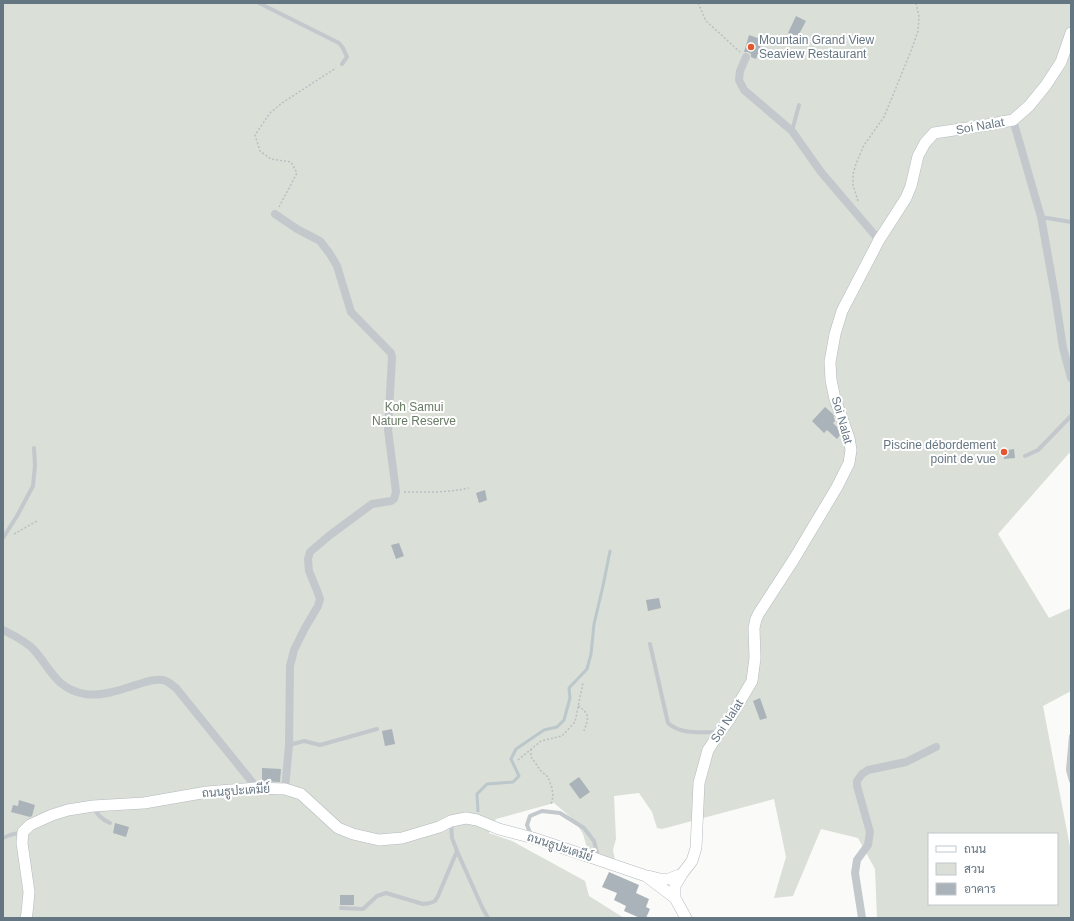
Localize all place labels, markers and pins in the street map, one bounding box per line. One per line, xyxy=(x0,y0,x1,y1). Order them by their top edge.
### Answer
place label: Mountain Grand View Seaview Restaurant xyxy=(759,33,875,61)
marker: Mountain Grand View Seaview Restaurant xyxy=(746,42,756,52)
place label: Piscine débordement point de vue xyxy=(883,438,997,466)
marker: Piscine débordement point de vue xyxy=(999,447,1009,457)

